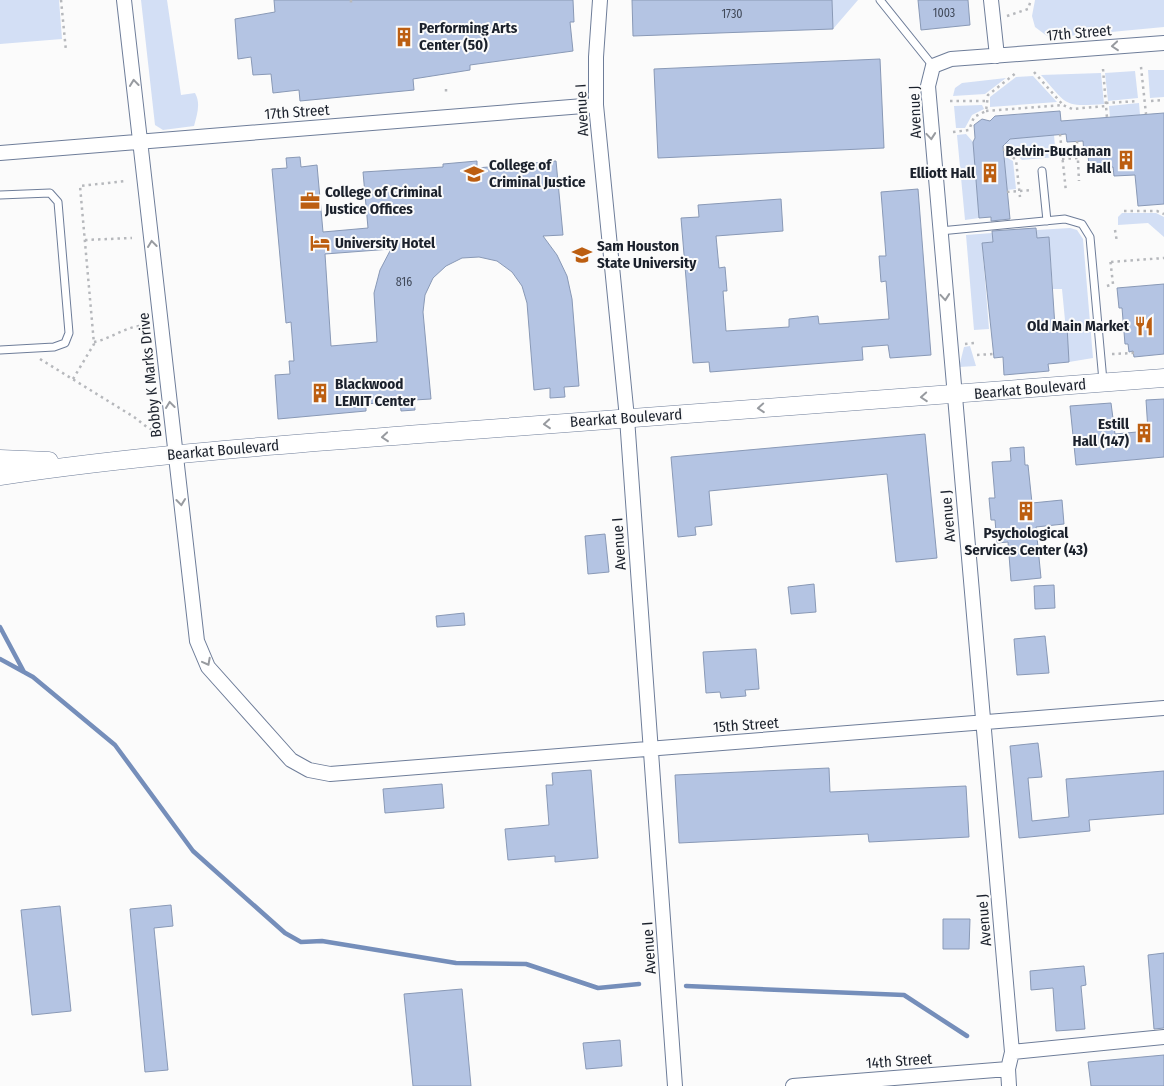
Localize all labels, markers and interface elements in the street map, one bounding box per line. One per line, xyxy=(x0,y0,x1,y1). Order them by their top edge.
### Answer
house number: 1003 xyxy=(933,6,955,20)
house number: 1730 xyxy=(721,7,743,21)
place label: Performing Arts Center (50) xyxy=(419,19,518,54)
street label: 17th Street xyxy=(1046,21,1112,45)
building icon: Performing Arts Center (50) xyxy=(393,26,415,48)
one-way arrow xyxy=(1111,41,1119,52)
one-way arrow xyxy=(128,78,139,86)
street label: Avenue I xyxy=(572,83,592,137)
street label: Avenue J xyxy=(905,85,925,139)
street label: 17th Street xyxy=(264,101,330,123)
one-way arrow xyxy=(925,132,936,140)
place label: Belvin-Buchanan Hall xyxy=(1005,142,1112,177)
building icon: Belvin-Buchanan Hall xyxy=(1115,149,1137,171)
place label: College of Criminal Justice xyxy=(489,156,586,191)
building icon: Elliott Hall xyxy=(979,162,1001,184)
school or university icon: College of Criminal Justice xyxy=(463,163,485,185)
place label: Elliott Hall xyxy=(910,164,976,182)
place label: College of Criminal Justice Offices xyxy=(324,183,443,218)
office icon: College of Criminal Justice Offices xyxy=(299,190,321,212)
hotel icon: University Hotel xyxy=(309,232,331,254)
place label: University Hotel xyxy=(335,234,436,252)
place label: Sam Houston State University xyxy=(597,237,697,272)
one-way arrow xyxy=(147,240,158,248)
school or university icon: Sam Houston State University xyxy=(571,244,593,266)
house number: 816 xyxy=(396,275,412,289)
one-way arrow xyxy=(939,294,950,302)
street label: Bobby K Marks Drive xyxy=(134,312,166,438)
restaurant icon: Old Main Market xyxy=(1133,315,1155,337)
place label: Old Main Market xyxy=(1027,317,1130,335)
place label: Blackwood LEMIT Center xyxy=(335,375,416,410)
street label: Bearkat Boulevard xyxy=(973,375,1087,403)
building icon: Blackwood LEMIT Center xyxy=(309,382,331,404)
one-way arrow xyxy=(919,391,927,402)
one-way arrow xyxy=(165,401,176,409)
one-way arrow xyxy=(757,403,765,414)
street label: Bearkat Boulevard xyxy=(569,405,683,431)
place label: Estill Hall (147) xyxy=(1073,415,1130,450)
one-way arrow xyxy=(543,418,551,429)
building icon: Estill Hall (147) xyxy=(1133,422,1155,444)
one-way arrow xyxy=(381,431,389,442)
street label: Bearkat Boulevard xyxy=(166,436,280,464)
street label: Avenue J xyxy=(937,489,959,543)
one-way arrow xyxy=(175,499,186,507)
building icon: Psychological Services Center (43) xyxy=(1015,500,1037,522)
street label: Avenue I xyxy=(608,517,630,571)
place label: Psychological Services Center (43) xyxy=(964,524,1088,559)
one-way arrow xyxy=(201,656,211,665)
street label: 15th Street xyxy=(713,714,780,736)
street label: Avenue J xyxy=(973,893,995,947)
street label: Avenue I xyxy=(638,921,660,975)
street label: 14th Street xyxy=(865,1050,933,1072)

